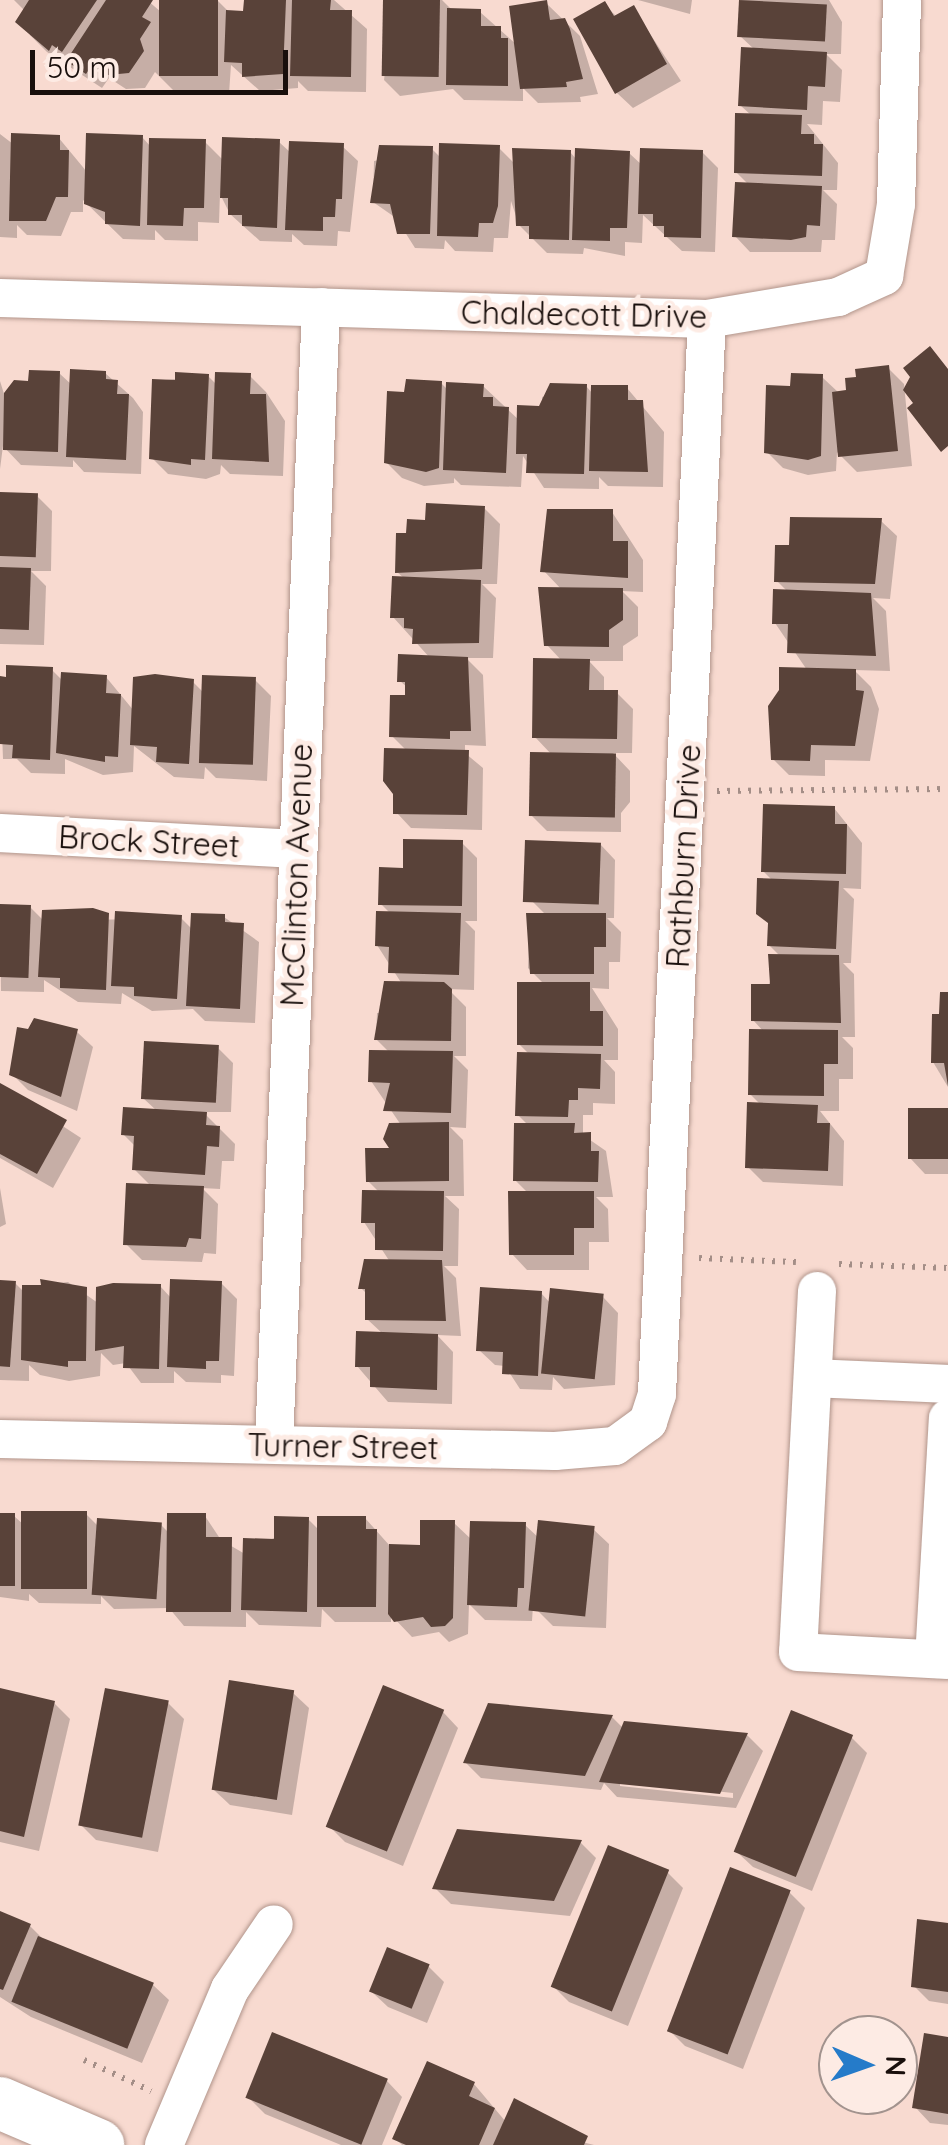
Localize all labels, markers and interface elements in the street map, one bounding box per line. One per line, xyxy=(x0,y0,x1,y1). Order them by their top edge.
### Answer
scale bar xyxy=(35,30,292,92)
text: 50 m xyxy=(47,48,117,86)
street label: Chaldecott Drive xyxy=(461,293,707,335)
street label: McClinton Avenue xyxy=(272,743,320,1007)
street label: Rathburn Drive xyxy=(658,743,708,969)
street label: Brock Street xyxy=(57,817,241,865)
street label: Turner Street xyxy=(247,1425,439,1467)
north arrow xyxy=(818,2015,918,2115)
text: N xyxy=(879,2055,914,2077)

